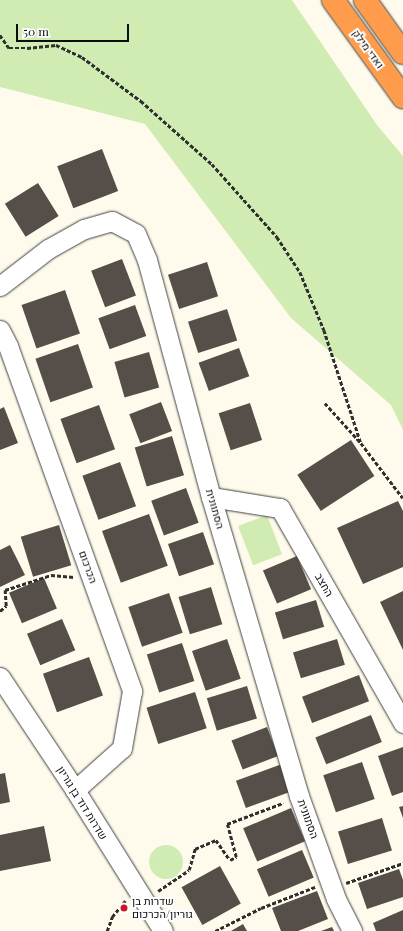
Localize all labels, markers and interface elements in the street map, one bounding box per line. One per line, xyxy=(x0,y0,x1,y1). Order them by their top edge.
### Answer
scale bar xyxy=(18,16,131,42)
text: 50 m xyxy=(23,23,49,39)
street label: ואדי מילק xyxy=(349,27,387,71)
street label: הסתוונית xyxy=(203,487,227,531)
street label: הכרכום xyxy=(76,549,100,585)
street label: החצב xyxy=(312,571,336,599)
street label: שדרות דוד בן גוריון xyxy=(54,764,110,842)
street label: הסתוונית xyxy=(295,797,321,841)
place label: שדרות בן גוריון/הכרכום xyxy=(132,895,193,921)
marker: שדרות בן גוריון/הכרכום xyxy=(119,903,129,913)

